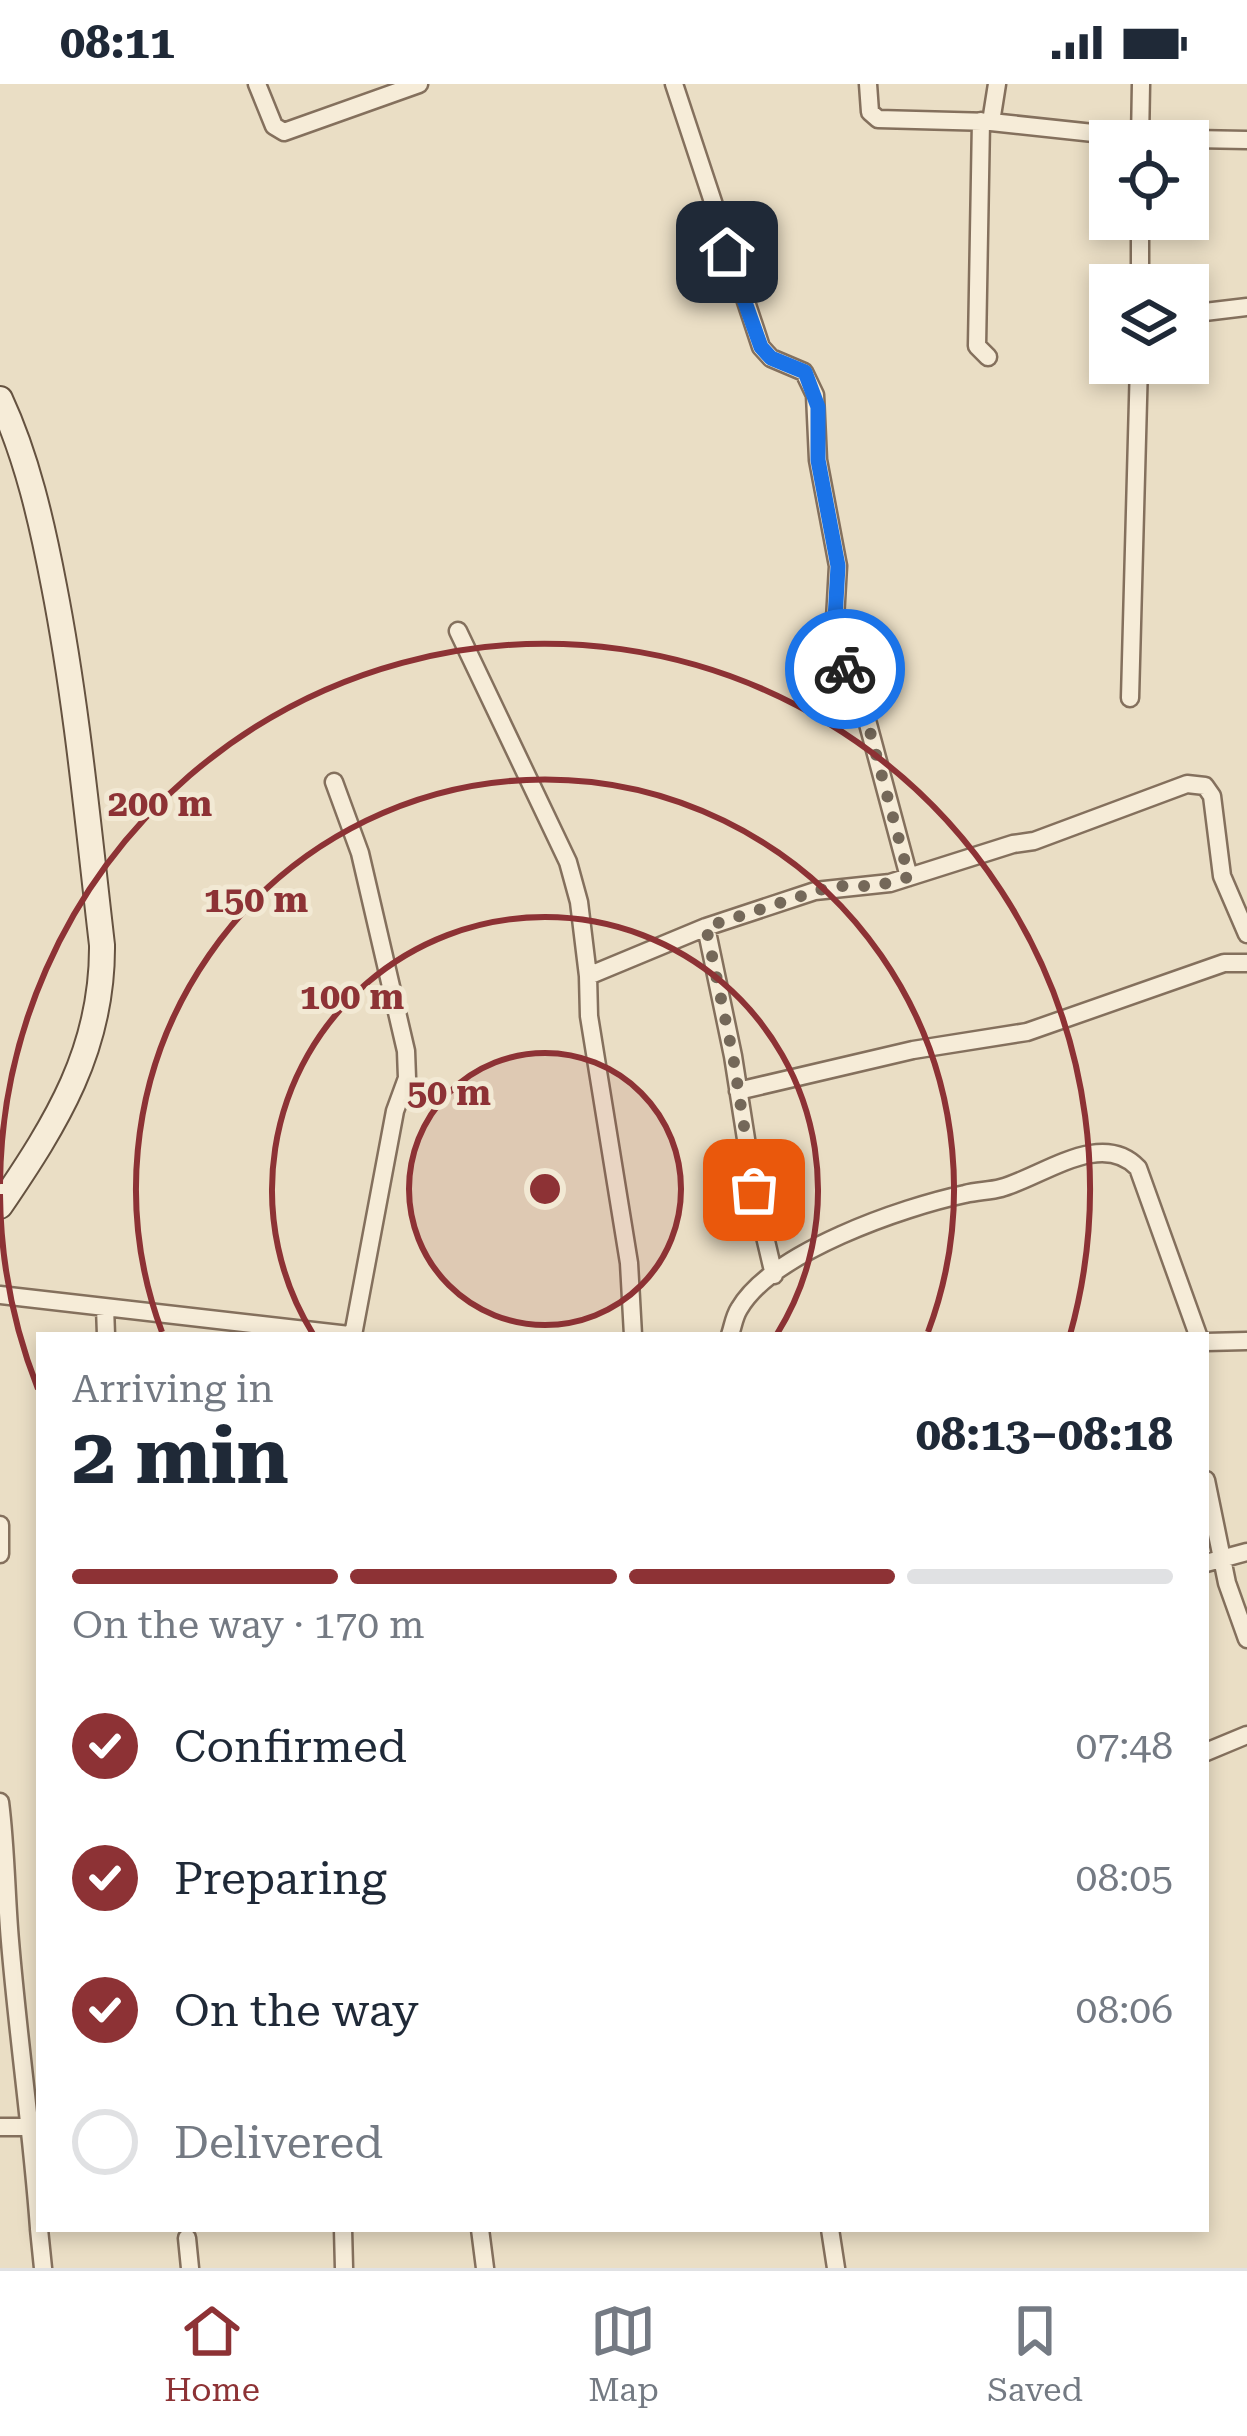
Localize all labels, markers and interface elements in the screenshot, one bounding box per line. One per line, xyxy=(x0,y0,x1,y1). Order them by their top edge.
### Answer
text: 08:11 xyxy=(60,16,175,69)
map controls xyxy=(1089,120,1209,384)
button: locate xyxy=(1089,120,1209,240)
pin xyxy=(676,201,778,303)
icon: home xyxy=(694,219,760,285)
button: layers xyxy=(1089,264,1209,384)
courier xyxy=(785,609,905,729)
icon: bike xyxy=(812,636,878,702)
text: 200 m xyxy=(108,783,212,825)
text: 150 m xyxy=(204,879,308,921)
text: 100 m xyxy=(300,976,404,1018)
text: 50 m xyxy=(407,1072,491,1114)
pin xyxy=(703,1139,805,1241)
icon: bag xyxy=(721,1157,787,1223)
centre of rings xyxy=(524,1168,566,1210)
text: Arriving in xyxy=(72,1366,274,1412)
text: 08:13–08:18 xyxy=(916,1408,1173,1461)
text: 2 min xyxy=(72,1411,289,1502)
text: On the way · 170 m xyxy=(72,1602,424,1648)
icon: check xyxy=(72,1713,138,1779)
text: Confirmed xyxy=(174,1720,407,1773)
text: 07:48 xyxy=(1076,1723,1173,1769)
icon: check xyxy=(72,1845,138,1911)
text: Preparing xyxy=(174,1852,387,1905)
text: 08:05 xyxy=(1076,1855,1173,1901)
icon: check xyxy=(72,1977,138,2043)
text: On the way xyxy=(174,1984,419,2037)
text: 08:06 xyxy=(1076,1987,1173,2033)
text: Delivered xyxy=(174,2116,383,2169)
tab: Home xyxy=(164,2298,260,2409)
tab: Map xyxy=(588,2298,659,2409)
tab: Saved xyxy=(987,2298,1083,2409)

